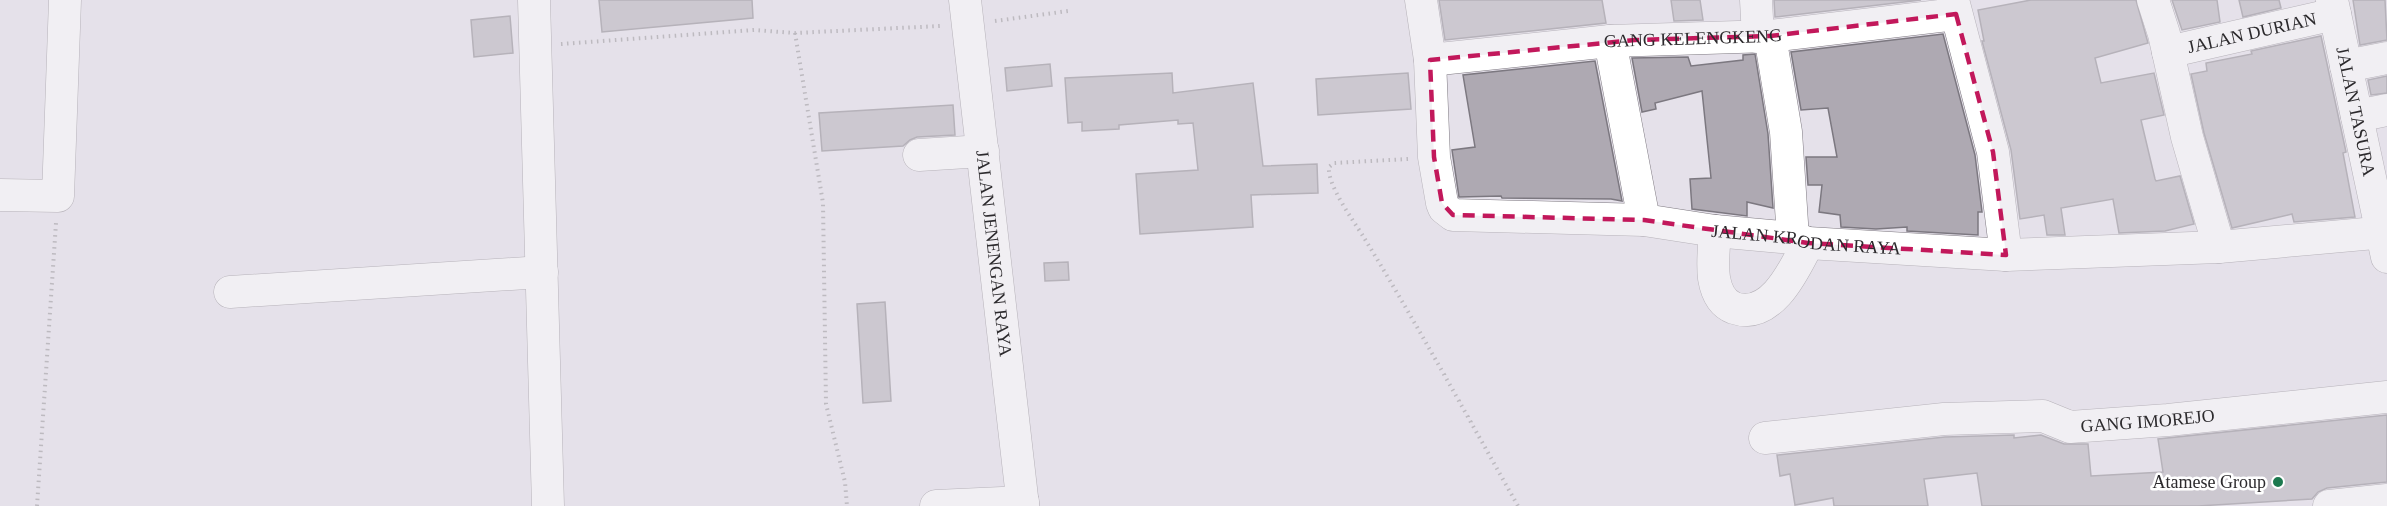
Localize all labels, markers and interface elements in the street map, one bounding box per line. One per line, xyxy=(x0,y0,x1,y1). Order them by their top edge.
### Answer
street label: JALAN DURIAN xyxy=(2186,9,2318,57)
street label: GANG KELENGKENG xyxy=(1603,25,1783,51)
street label: JALAN TASURA xyxy=(2332,45,2379,178)
street label: JALAN JENENGAN RAYA xyxy=(972,149,1016,358)
street label: JALAN KRODAN RAYA xyxy=(1711,221,1901,259)
street label: GANG IMOREJO xyxy=(2080,405,2216,436)
place label: Atamese Group xyxy=(2153,472,2266,492)
marker: Atamese Group xyxy=(2271,475,2285,489)

